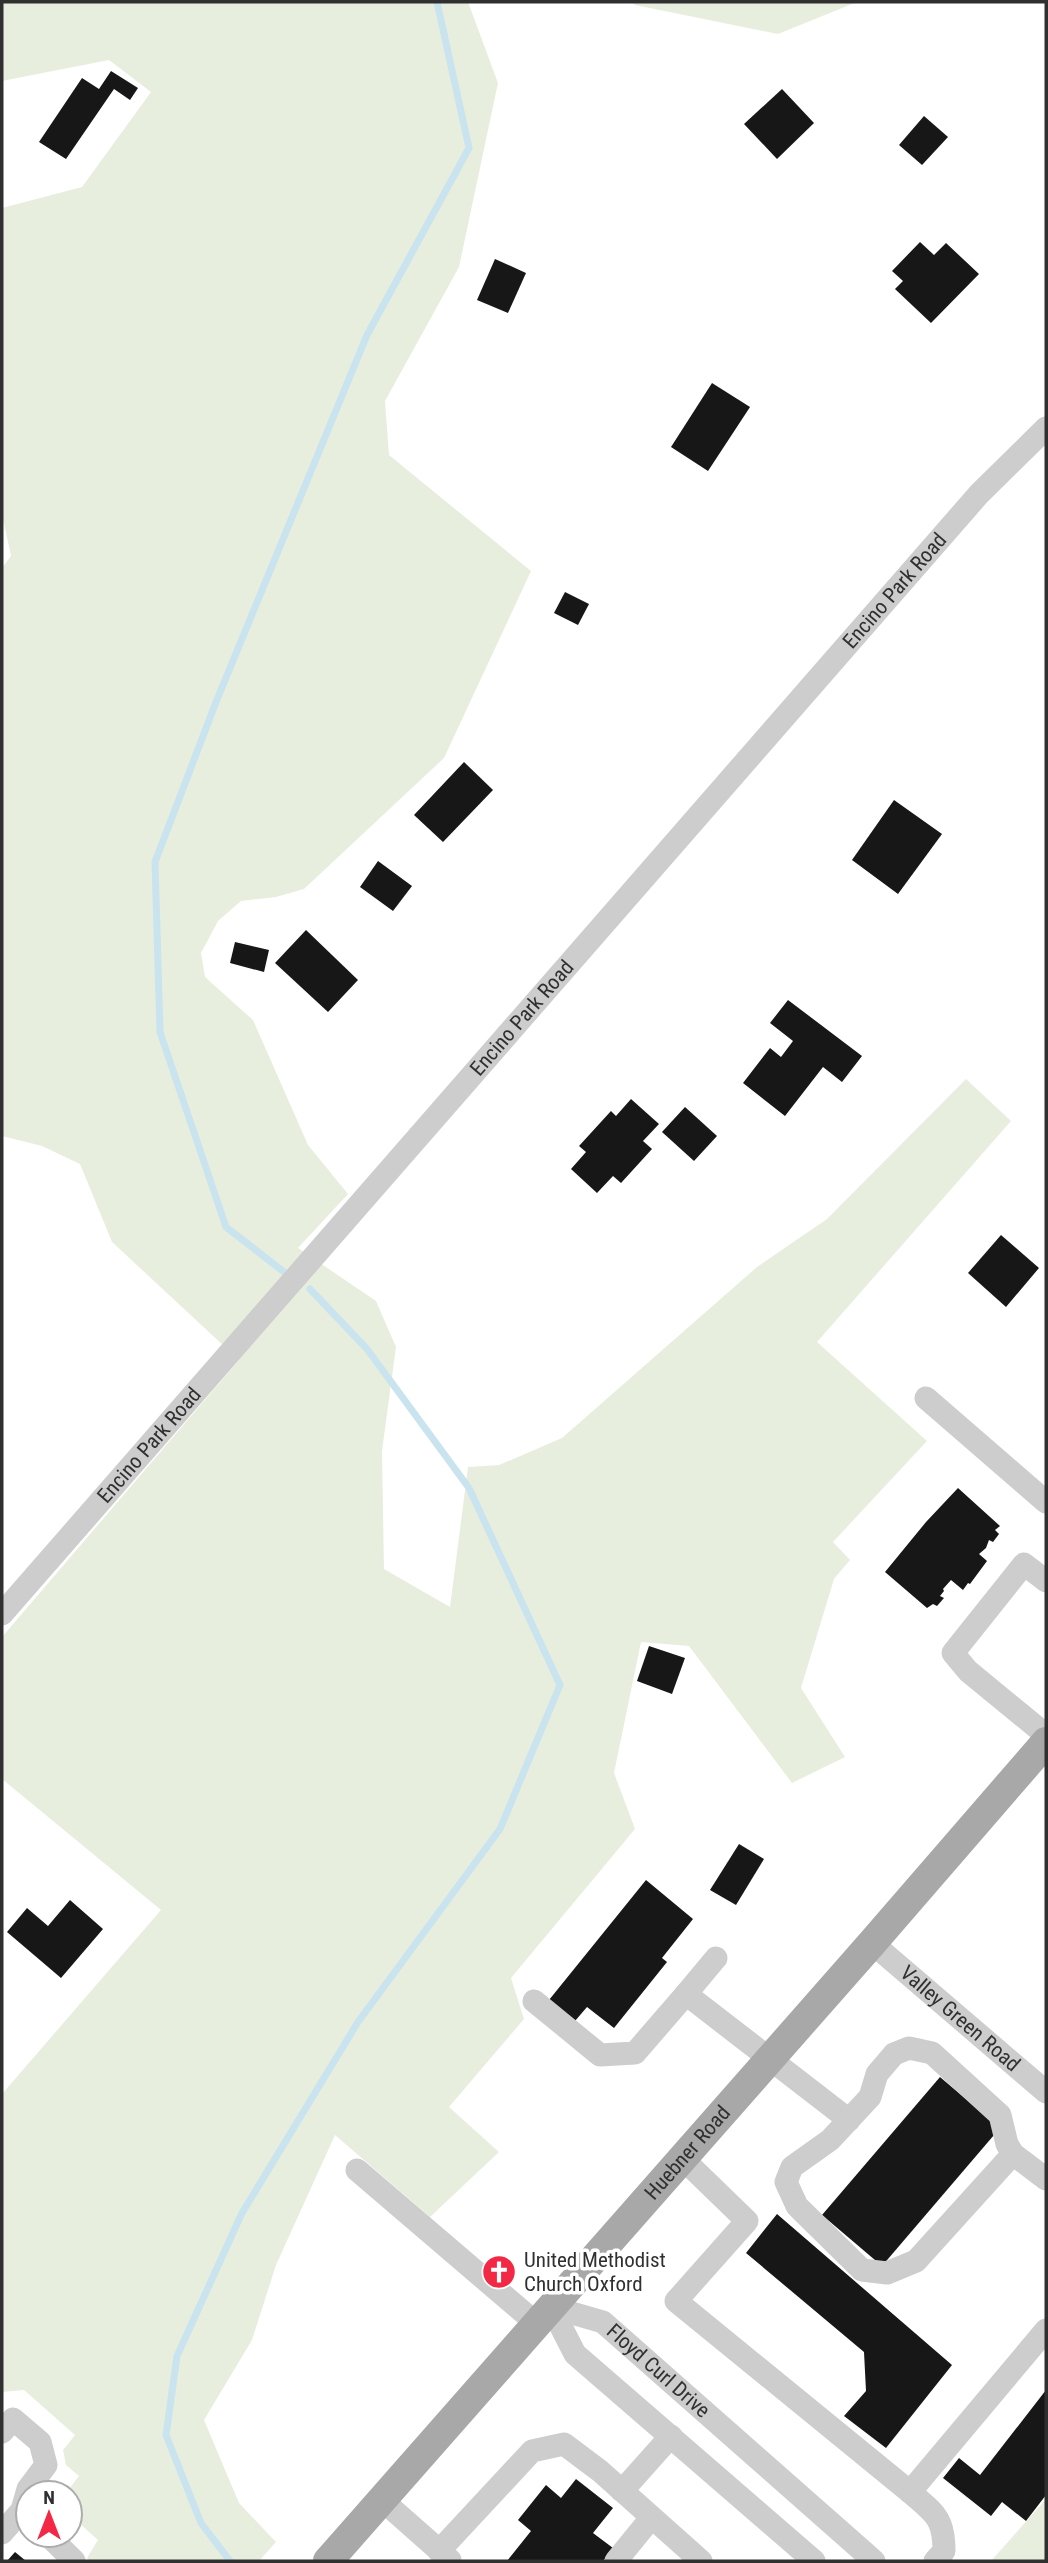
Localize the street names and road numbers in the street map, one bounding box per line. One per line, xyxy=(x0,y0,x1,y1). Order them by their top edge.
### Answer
street label: Encino Park Road xyxy=(838,528,951,653)
street label: Encino Park Road xyxy=(465,955,579,1081)
street label: Encino Park Road xyxy=(92,1383,206,1508)
street label: Valley Green Road xyxy=(895,1961,1025,2076)
street label: Huebner Road xyxy=(640,2101,735,2204)
street label: Floyd Curl Drive xyxy=(602,2319,715,2423)

